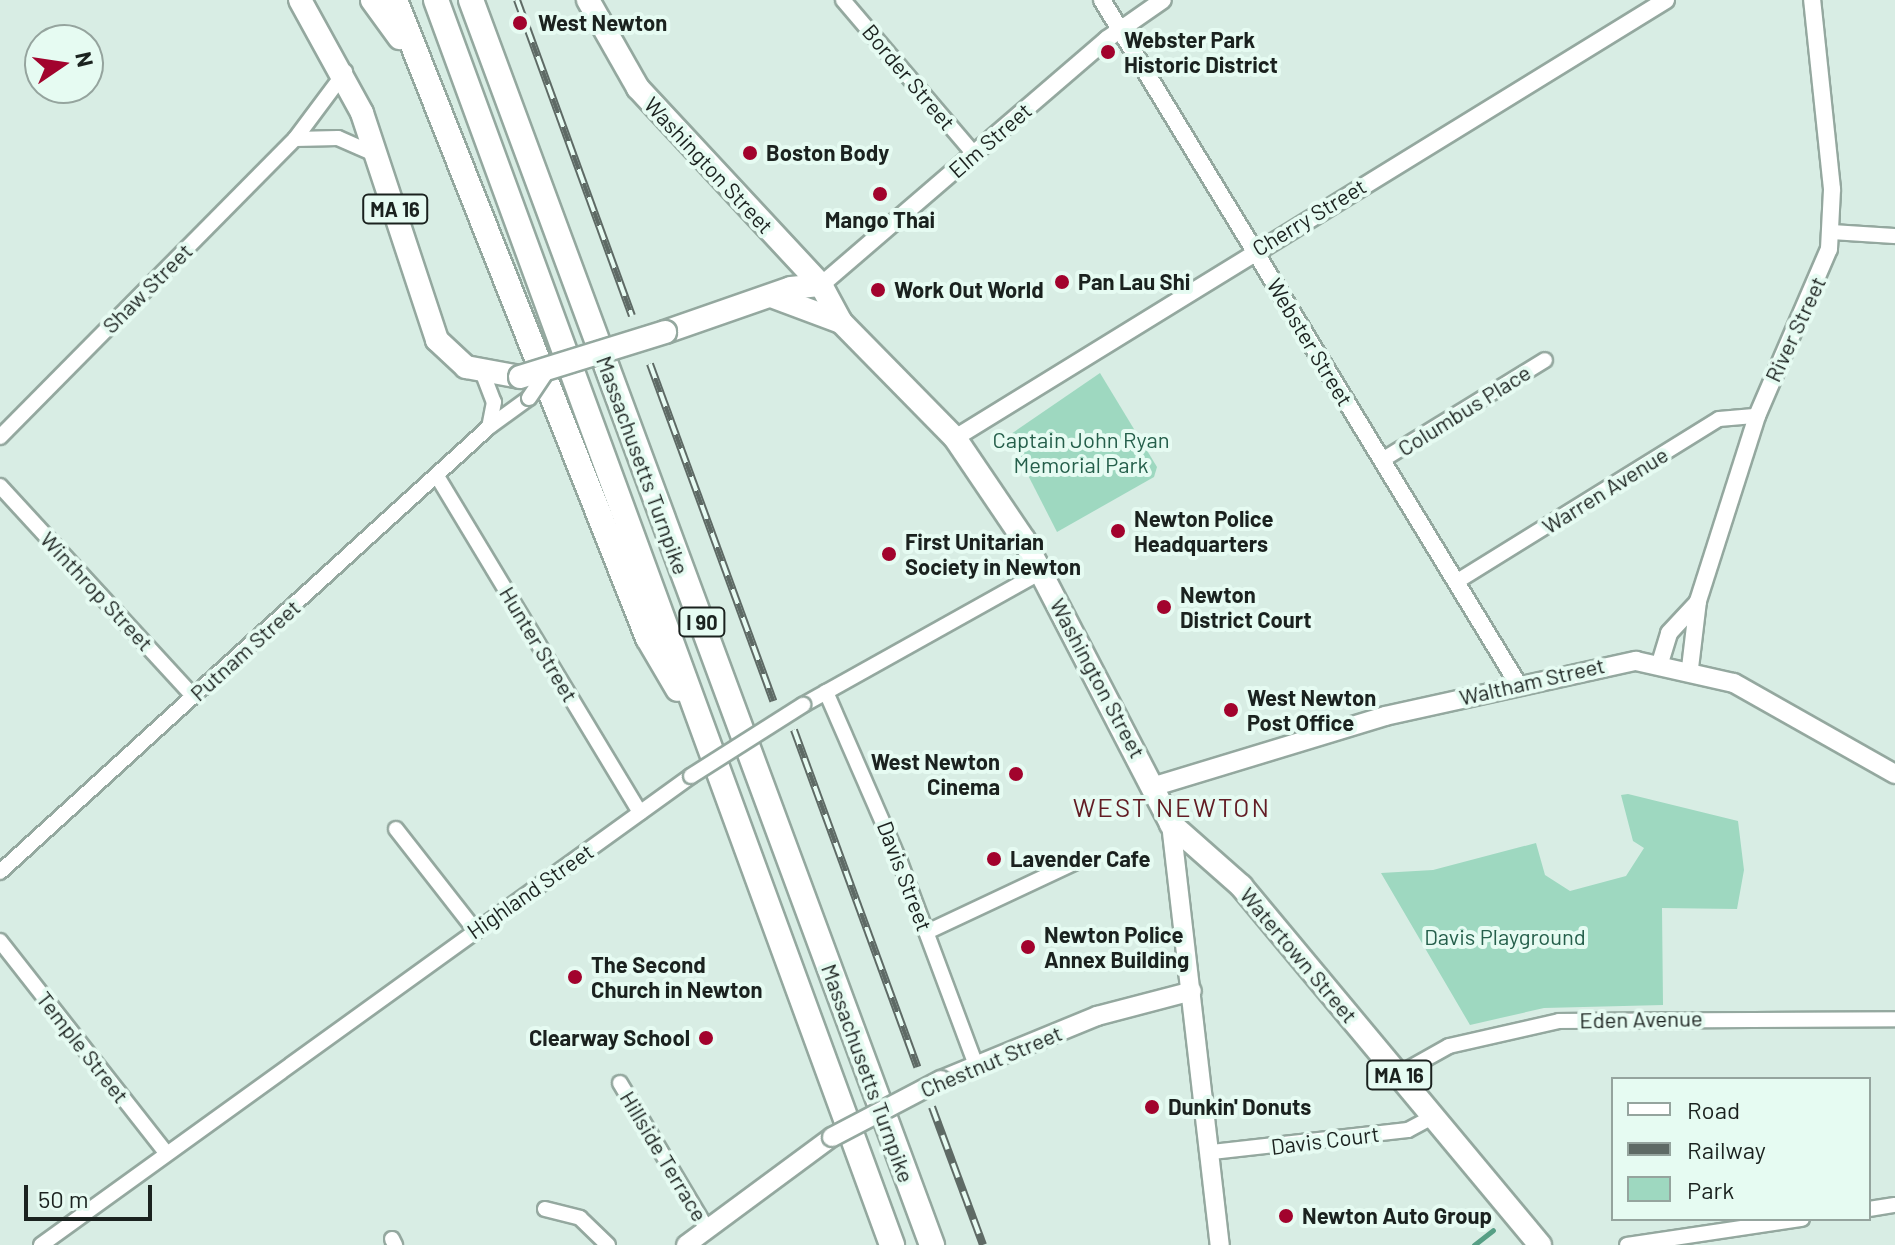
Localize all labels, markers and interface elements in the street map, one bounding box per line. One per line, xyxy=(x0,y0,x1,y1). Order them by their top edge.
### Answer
place label: West Newton xyxy=(538,10,667,36)
marker: West Newton xyxy=(509,12,531,34)
street label: Border Street xyxy=(857,19,961,135)
north arrow xyxy=(24,24,104,104)
place label: Webster Park Historic District xyxy=(1124,26,1278,78)
marker: Webster Park Historic District xyxy=(1099,43,1117,61)
text: N xyxy=(71,49,100,69)
street label: Washington Street xyxy=(639,91,779,239)
street label: Elm Street xyxy=(943,97,1037,183)
place label: Boston Body xyxy=(766,140,889,166)
marker: Boston Body xyxy=(741,144,759,162)
street label: Cherry Street xyxy=(1247,173,1371,261)
marker: Mango Thai xyxy=(871,185,889,203)
road number: MA 16 xyxy=(361,193,429,225)
place label: Mango Thai xyxy=(825,207,935,233)
street label: Shaw Street xyxy=(97,238,197,338)
place label: Pan Lau Shi xyxy=(1078,269,1190,295)
street label: River Street xyxy=(1759,272,1831,386)
marker: Pan Lau Shi xyxy=(1053,273,1071,291)
street label: Webster Street xyxy=(1261,273,1359,411)
place label: Work Out World xyxy=(894,277,1044,303)
marker: Work Out World xyxy=(869,281,887,299)
street label: Massachusetts Turnpike xyxy=(591,352,695,578)
street label: Columbus Place xyxy=(1393,359,1535,461)
park label: Captain John Ryan Memorial Park xyxy=(993,426,1169,478)
street label: Warren Avenue xyxy=(1537,441,1673,539)
place label: Newton Police Headquarters xyxy=(1134,505,1274,556)
marker: Newton Police Headquarters xyxy=(1109,522,1127,540)
street label: Winthrop Street xyxy=(35,526,159,656)
place label: First Unitarian Society in Newton xyxy=(905,528,1081,580)
marker: First Unitarian Society in Newton xyxy=(880,545,898,563)
place label: Newton District Court xyxy=(1180,581,1312,632)
street label: Hunter Street xyxy=(494,582,584,706)
street label: Putnam Street xyxy=(185,594,305,706)
street label: Washington Street xyxy=(1045,594,1151,762)
marker: Newton District Court xyxy=(1155,598,1173,616)
road number: I 90 xyxy=(678,606,726,638)
street label: Waltham Street xyxy=(1457,651,1607,711)
place label: West Newton Post Office xyxy=(1247,684,1376,736)
marker: West Newton Post Office xyxy=(1222,701,1240,719)
place label: West Newton Cinema xyxy=(871,748,1000,800)
marker: West Newton Cinema xyxy=(1007,765,1025,783)
district label: WEST NEWTON xyxy=(1073,791,1271,823)
street label: Davis Street xyxy=(872,817,938,935)
street label: Highland Street xyxy=(462,838,598,944)
place label: Lavender Cafe xyxy=(1010,846,1150,872)
marker: Lavender Cafe xyxy=(985,850,1003,868)
street label: Watertown Street xyxy=(1235,882,1363,1028)
place label: Newton Police Annex Building xyxy=(1044,921,1189,972)
park label: Davis Playground xyxy=(1424,924,1586,950)
marker: Newton Police Annex Building xyxy=(1019,938,1037,956)
place label: The Second Church in Newton xyxy=(591,951,763,1002)
street label: Massachusetts Turnpike xyxy=(816,960,920,1186)
marker: The Second Church in Newton xyxy=(566,968,584,986)
street label: Temple Street xyxy=(31,986,135,1108)
street label: Eden Avenue xyxy=(1579,1005,1703,1033)
street label: Chestnut Street xyxy=(916,1019,1066,1103)
place label: Clearway School xyxy=(529,1025,690,1051)
marker: Clearway School xyxy=(697,1029,715,1047)
road number: MA 16 xyxy=(1365,1059,1433,1091)
legend xyxy=(1611,1077,1871,1221)
street label: Hillside Terrace xyxy=(615,1086,713,1226)
place label: Dunkin' Donuts xyxy=(1168,1094,1311,1120)
text: Road xyxy=(1687,1095,1740,1124)
marker: Dunkin' Donuts xyxy=(1143,1098,1161,1116)
street label: Davis Court xyxy=(1269,1120,1381,1160)
text: Railway xyxy=(1687,1135,1766,1164)
scale bar xyxy=(28,1169,156,1219)
text: Park xyxy=(1687,1175,1734,1204)
text: 50 m xyxy=(38,1184,89,1213)
place label: Newton Auto Group xyxy=(1302,1203,1492,1229)
marker: Newton Auto Group xyxy=(1277,1207,1295,1225)

